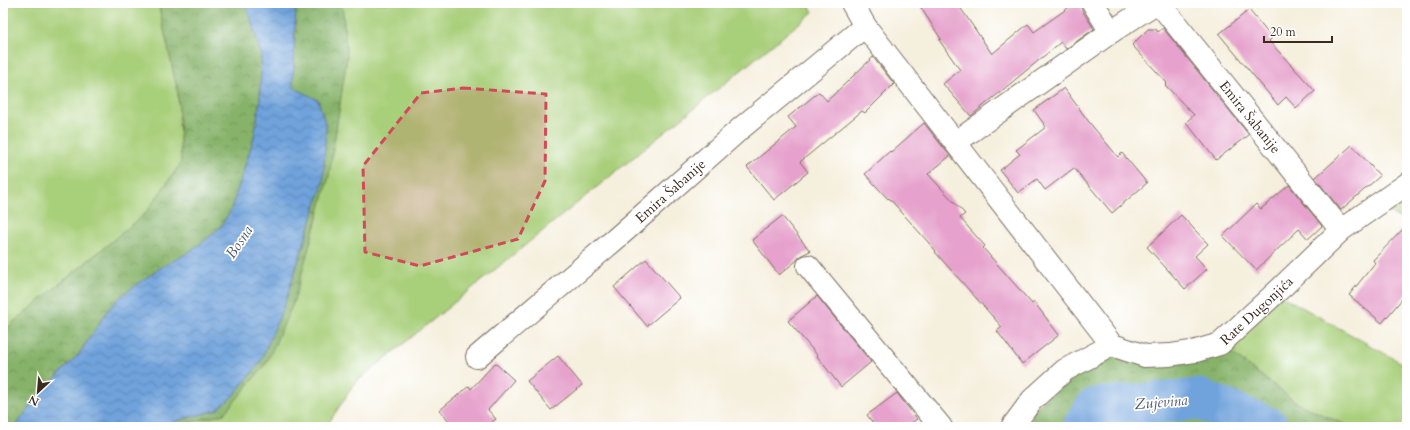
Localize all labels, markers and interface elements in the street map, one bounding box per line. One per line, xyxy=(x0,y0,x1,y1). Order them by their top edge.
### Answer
scale bar xyxy=(1264,18,1332,44)
text: 20 m xyxy=(1270,24,1297,40)
street label: Emira Šabanije xyxy=(1215,77,1285,158)
street label: Emira Šabanije xyxy=(631,155,710,227)
water label: Bosna xyxy=(221,221,257,262)
street label: Rate Dugonjića xyxy=(1216,272,1297,349)
north arrow xyxy=(18,372,58,412)
water label: Zujevina xyxy=(1134,390,1189,414)
text: N xyxy=(26,392,41,409)

